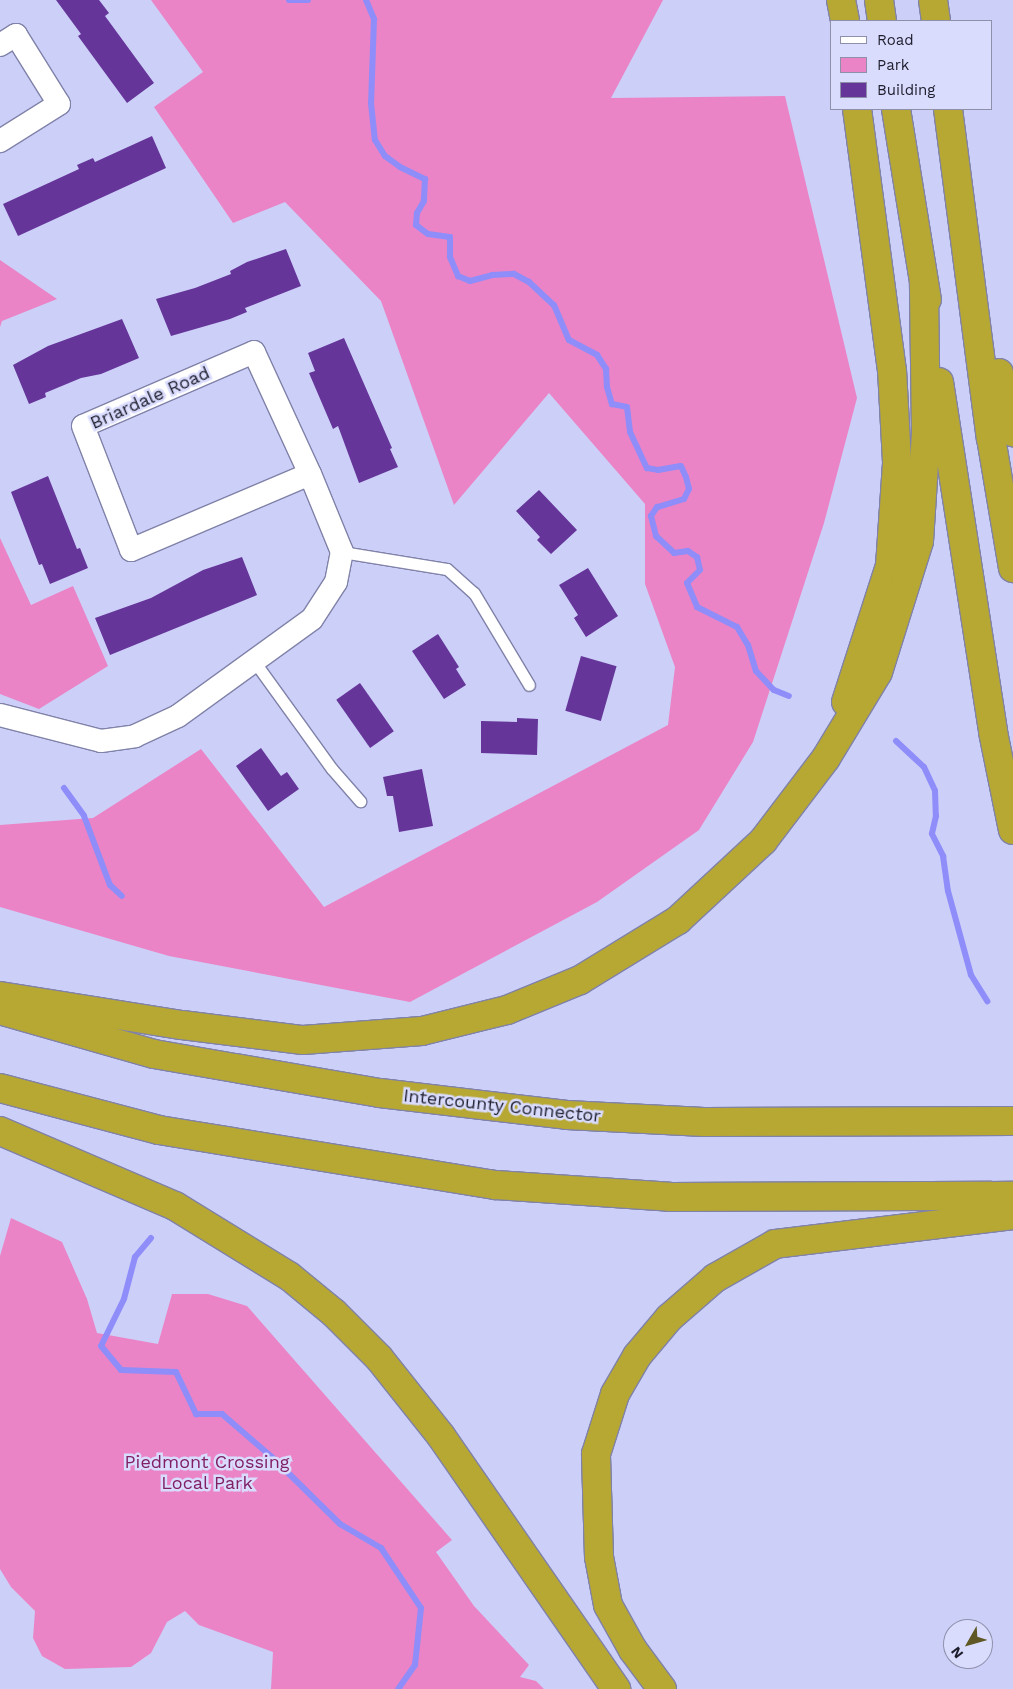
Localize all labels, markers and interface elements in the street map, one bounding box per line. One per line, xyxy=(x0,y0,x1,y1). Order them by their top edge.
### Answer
legend xyxy=(830,20,993,110)
text: Road xyxy=(877,31,914,49)
text: Park xyxy=(877,56,909,74)
text: Building xyxy=(877,81,935,99)
street label: Briardale Road xyxy=(87,362,213,434)
street label: Intercounty Connector xyxy=(402,1085,602,1127)
park label: Piedmont Crossing Local Park xyxy=(125,1452,289,1495)
north arrow xyxy=(943,1619,993,1669)
text: N xyxy=(947,1644,966,1662)

